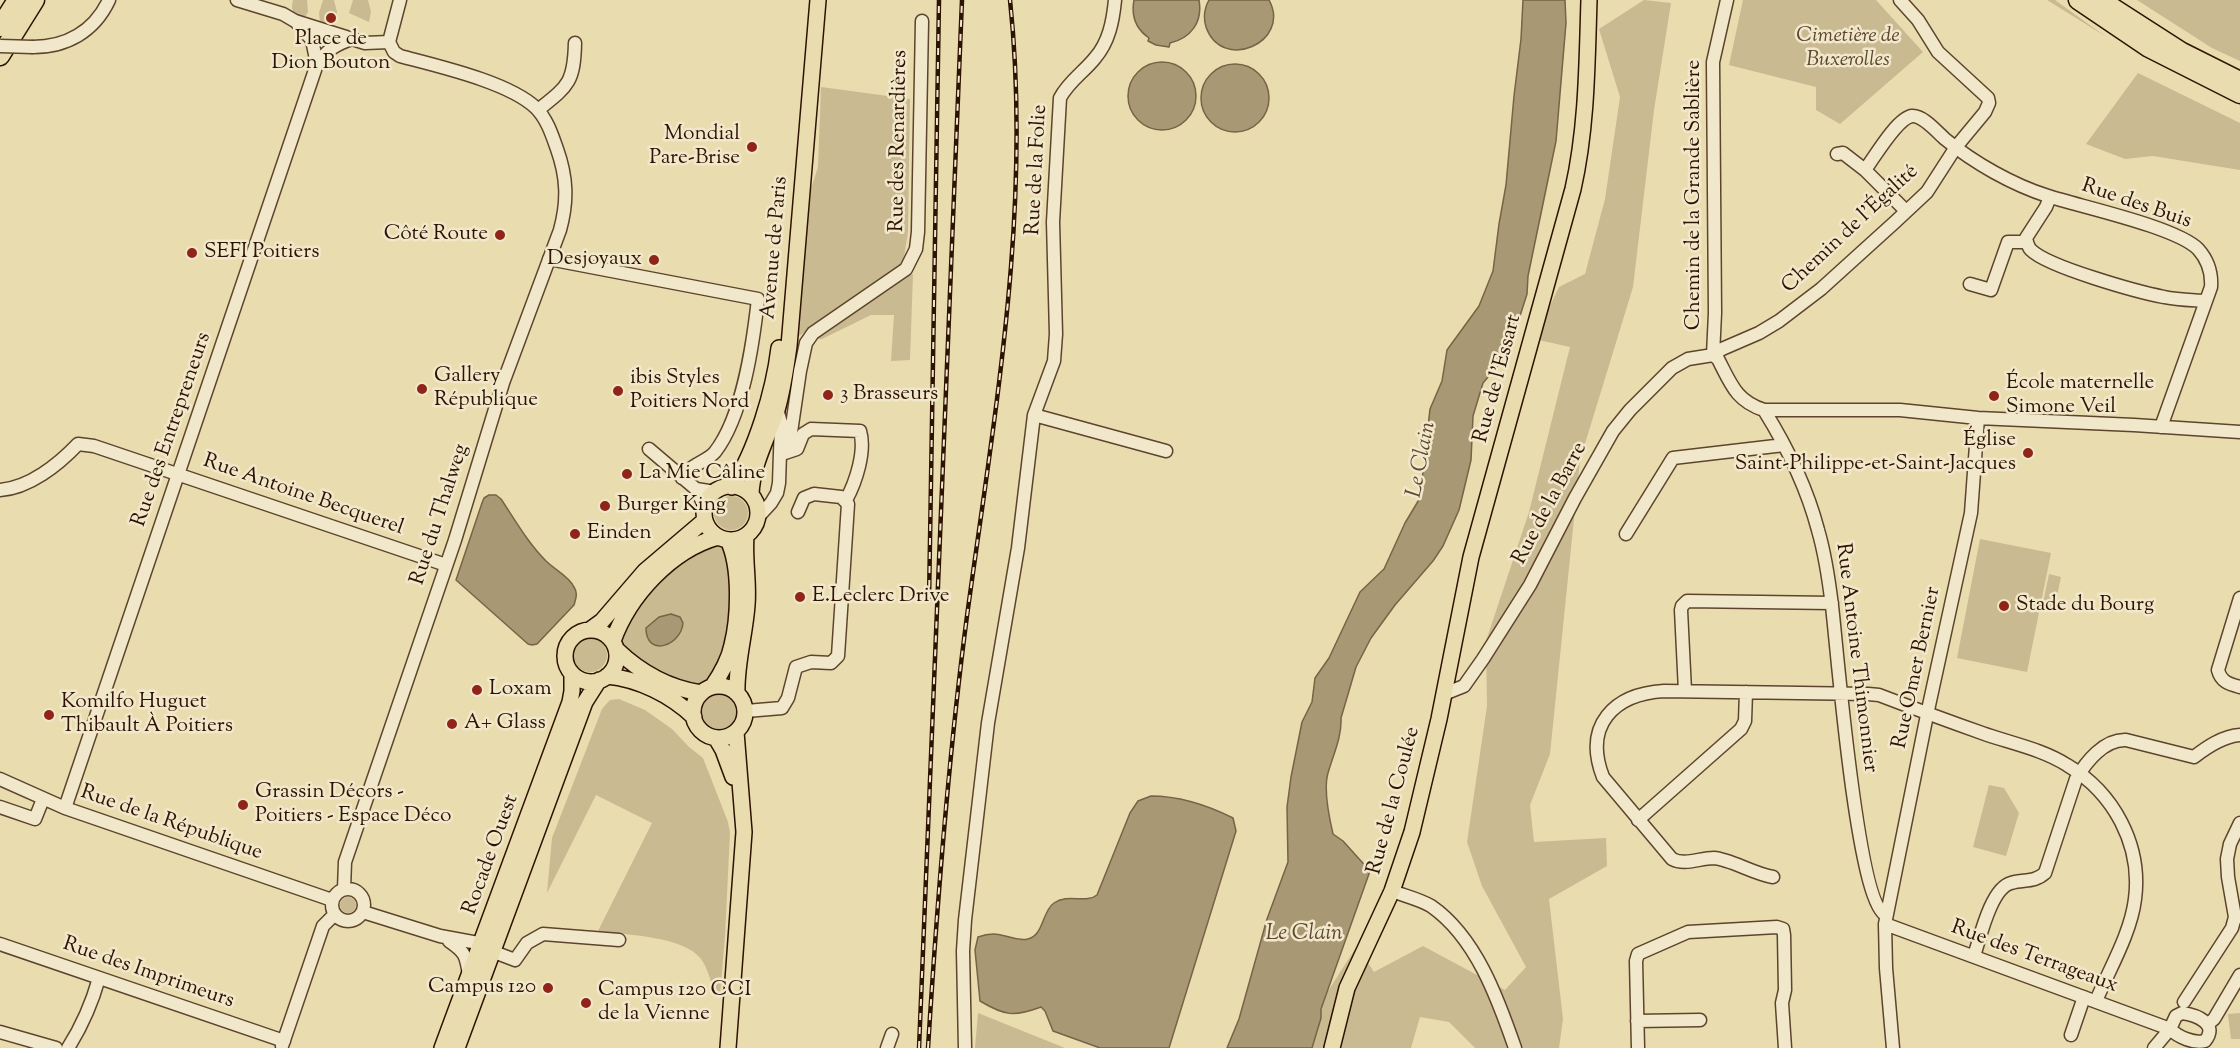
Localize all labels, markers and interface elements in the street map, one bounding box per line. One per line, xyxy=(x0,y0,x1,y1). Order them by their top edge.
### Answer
marker: Place de Dion Bouton xyxy=(324,11,338,25)
park label: Cimetière de Buxerolles xyxy=(1796,24,1900,74)
place label: Place de Dion Bouton xyxy=(272,27,390,77)
street label: Rue des Renardières xyxy=(886,50,914,232)
street label: Chemin de la Grande Sablière xyxy=(1682,60,1708,330)
street label: Rue de la Folie xyxy=(1022,104,1054,236)
place label: Mondial Pare-Brise xyxy=(649,122,740,172)
marker: Mondial Pare-Brise xyxy=(745,140,759,154)
street label: Chemin de l'Égalité xyxy=(1778,160,1924,300)
street label: Rue des Buis xyxy=(2078,174,2194,236)
street label: Avenue de Paris xyxy=(757,175,795,321)
place label: Côté Route xyxy=(384,222,488,248)
marker: Côté Route xyxy=(493,228,507,242)
place label: SEFI Poitiers xyxy=(204,240,319,266)
marker: SEFI Poitiers xyxy=(185,246,199,260)
place label: Desjoyaux xyxy=(547,247,642,273)
marker: Desjoyaux xyxy=(647,253,661,267)
street label: Rue de l'Essart xyxy=(1470,312,1528,446)
street label: Rue des Entrepreneurs xyxy=(128,329,218,531)
place label: Gallery République xyxy=(434,364,538,414)
place label: ibis Styles Poitiers Nord xyxy=(630,366,749,416)
place label: École maternelle Simone Veil xyxy=(2006,371,2154,421)
marker: Gallery République xyxy=(415,382,429,396)
place label: 3 Brasseurs xyxy=(840,382,938,408)
marker: ibis Styles Poitiers Nord xyxy=(611,384,625,398)
marker: 3 Brasseurs xyxy=(821,388,835,402)
marker: École maternelle Simone Veil xyxy=(1987,389,2001,403)
water label: Le Clain xyxy=(1403,420,1443,500)
place label: Église Saint-Philippe-et-Saint-Jacques xyxy=(1735,428,2016,478)
street label: Rue de la Barre xyxy=(1508,439,1594,569)
street label: Rue du Thalweg xyxy=(406,441,476,589)
marker: Église Saint-Philippe-et-Saint-Jacques xyxy=(2021,446,2035,460)
street label: Rue Antoine Becquerel xyxy=(199,450,407,542)
place label: La Mie Câline xyxy=(639,461,765,487)
marker: La Mie Câline xyxy=(620,467,634,481)
place label: Burger King xyxy=(617,493,726,519)
marker: Burger King xyxy=(598,499,612,513)
place label: Einden xyxy=(587,521,652,547)
marker: Einden xyxy=(568,527,582,541)
street label: Rue Antoine Thimonnier xyxy=(1828,542,1882,774)
place label: E.Leclerc Drive xyxy=(812,584,950,610)
street label: Rue Omer Bernier xyxy=(1889,585,1947,751)
marker: E.Leclerc Drive xyxy=(793,590,807,604)
place label: Stade du Bourg xyxy=(2016,593,2154,619)
marker: Stade du Bourg xyxy=(1997,599,2011,613)
place label: Loxam xyxy=(489,677,551,703)
marker: Loxam xyxy=(470,683,484,697)
place label: Komilfo Huguet Thibault À Poitiers xyxy=(61,690,233,740)
marker: Komilfo Huguet Thibault À Poitiers xyxy=(42,708,56,722)
place label: A+ Glass xyxy=(464,711,546,737)
marker: A+ Glass xyxy=(445,717,459,731)
street label: Rue de la Coulée xyxy=(1363,724,1427,878)
place label: Grassin Décors - Poitiers - Espace Déco xyxy=(255,780,451,830)
street label: Rue de la République xyxy=(77,781,265,867)
street label: Rocade Ouest xyxy=(459,791,525,919)
marker: Grassin Décors - Poitiers - Espace Déco xyxy=(236,798,250,812)
street label: Rue des Terrageaux xyxy=(1947,916,2121,1000)
water label: Le Clain xyxy=(1265,922,1343,948)
street label: Rue des Imprimeurs xyxy=(59,933,237,1015)
place label: Campus 120 xyxy=(428,975,536,1001)
place label: Campus 120 CCI de la Vienne xyxy=(598,978,751,1028)
marker: Campus 120 xyxy=(541,981,555,995)
marker: Campus 120 CCI de la Vienne xyxy=(579,996,593,1010)

